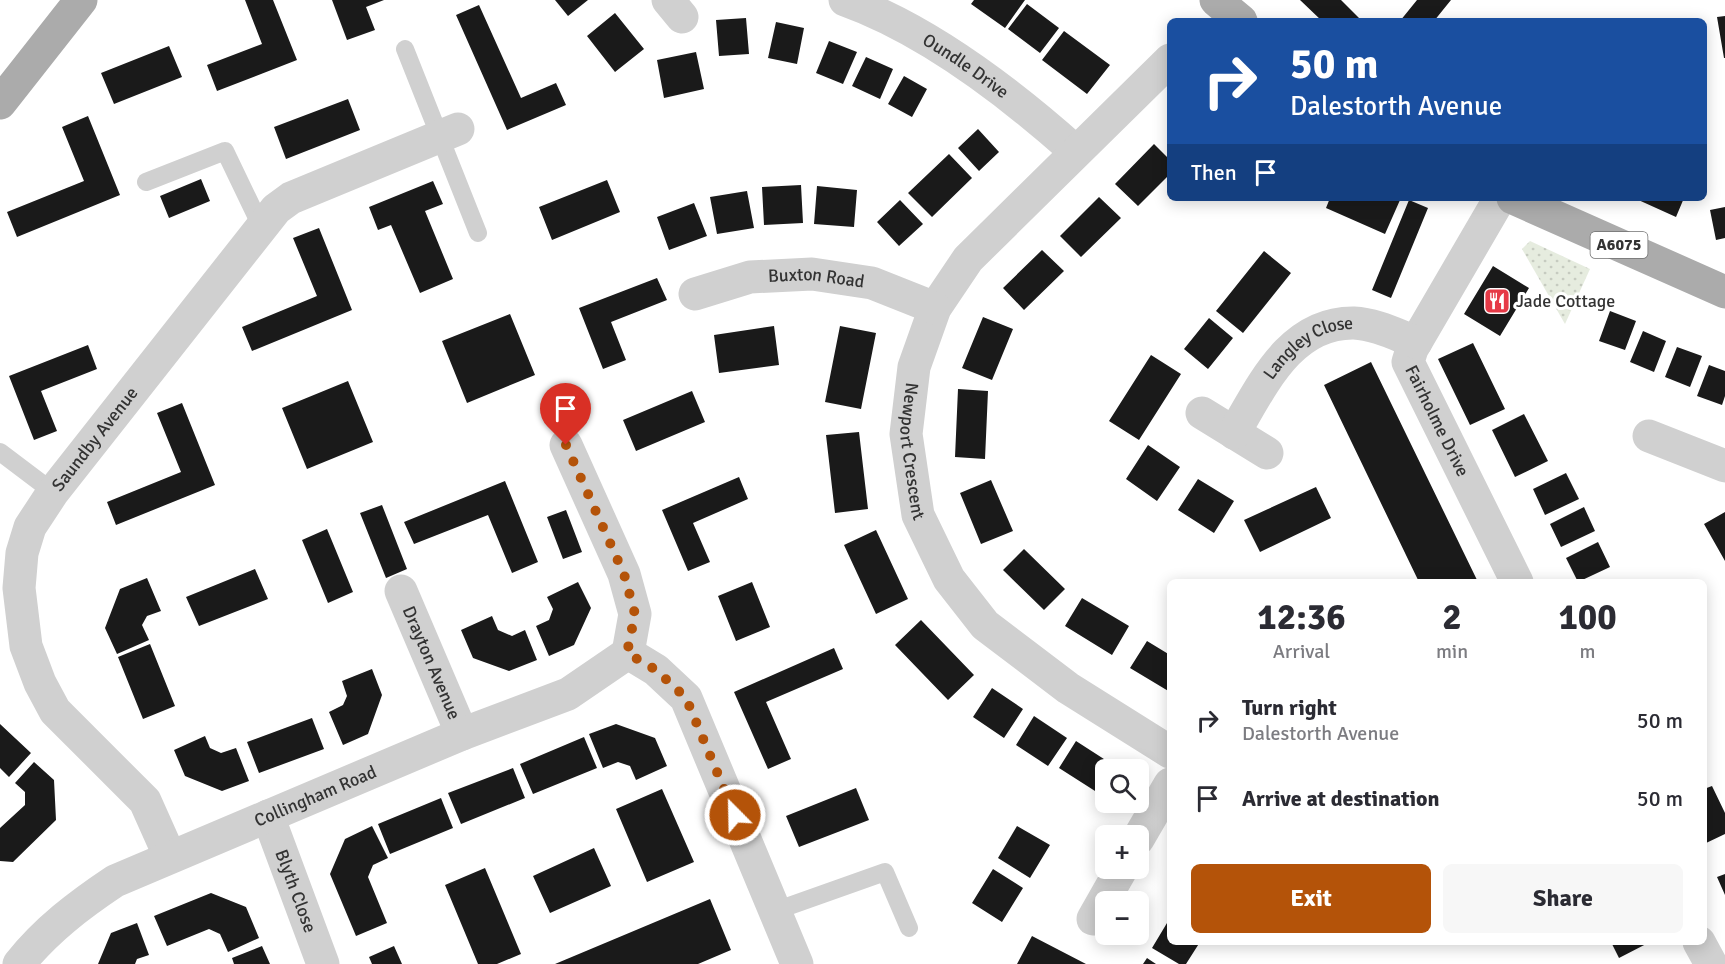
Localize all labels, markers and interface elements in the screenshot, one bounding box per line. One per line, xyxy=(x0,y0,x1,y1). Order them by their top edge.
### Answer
street label: Oundle Drive xyxy=(919,29,1013,103)
text: 50 m xyxy=(1290,39,1379,90)
icon: right xyxy=(1191,42,1269,120)
text: Dalestorth Avenue xyxy=(1290,90,1502,123)
icon: arrive xyxy=(1249,156,1282,189)
text: Then xyxy=(1191,159,1237,186)
road number: A6075 xyxy=(1590,232,1648,258)
street label: Buxton Road xyxy=(767,263,866,293)
restaurant icon: Jade Cottage xyxy=(1482,286,1512,316)
place label: Jade Cottage xyxy=(1516,290,1615,312)
street label: Langley Close xyxy=(1258,312,1354,384)
street label: Fairholme Drive xyxy=(1400,361,1474,480)
street label: Newport Crescent xyxy=(895,381,930,524)
street label: Saundby Avenue xyxy=(47,382,143,496)
pin xyxy=(540,383,591,445)
icon: arrive xyxy=(549,392,582,425)
text: 12:36 xyxy=(1257,595,1346,640)
text: 2 xyxy=(1442,595,1462,640)
text: 100 xyxy=(1558,595,1617,640)
street label: Drayton Avenue xyxy=(398,603,466,723)
text: Arrival xyxy=(1273,639,1330,664)
text: min xyxy=(1436,639,1468,664)
text: m xyxy=(1580,639,1596,664)
text: Turn right xyxy=(1242,694,1337,721)
icon: right xyxy=(1191,704,1224,737)
text: 50 m xyxy=(1637,707,1683,734)
text: Dalestorth Avenue xyxy=(1242,721,1399,746)
map controls xyxy=(1095,759,1149,945)
button: search xyxy=(1095,759,1149,813)
street label: Collingham Road xyxy=(251,761,380,832)
icon: arrive xyxy=(1191,782,1224,815)
position arrow xyxy=(703,783,767,847)
text: Arrive at destination xyxy=(1242,785,1439,812)
text: 50 m xyxy=(1637,785,1683,812)
button: + xyxy=(1095,825,1149,879)
street label: Blyth Close xyxy=(270,846,321,936)
button: Exit xyxy=(1191,864,1431,933)
button: Share xyxy=(1443,864,1683,933)
button: − xyxy=(1095,891,1149,945)

